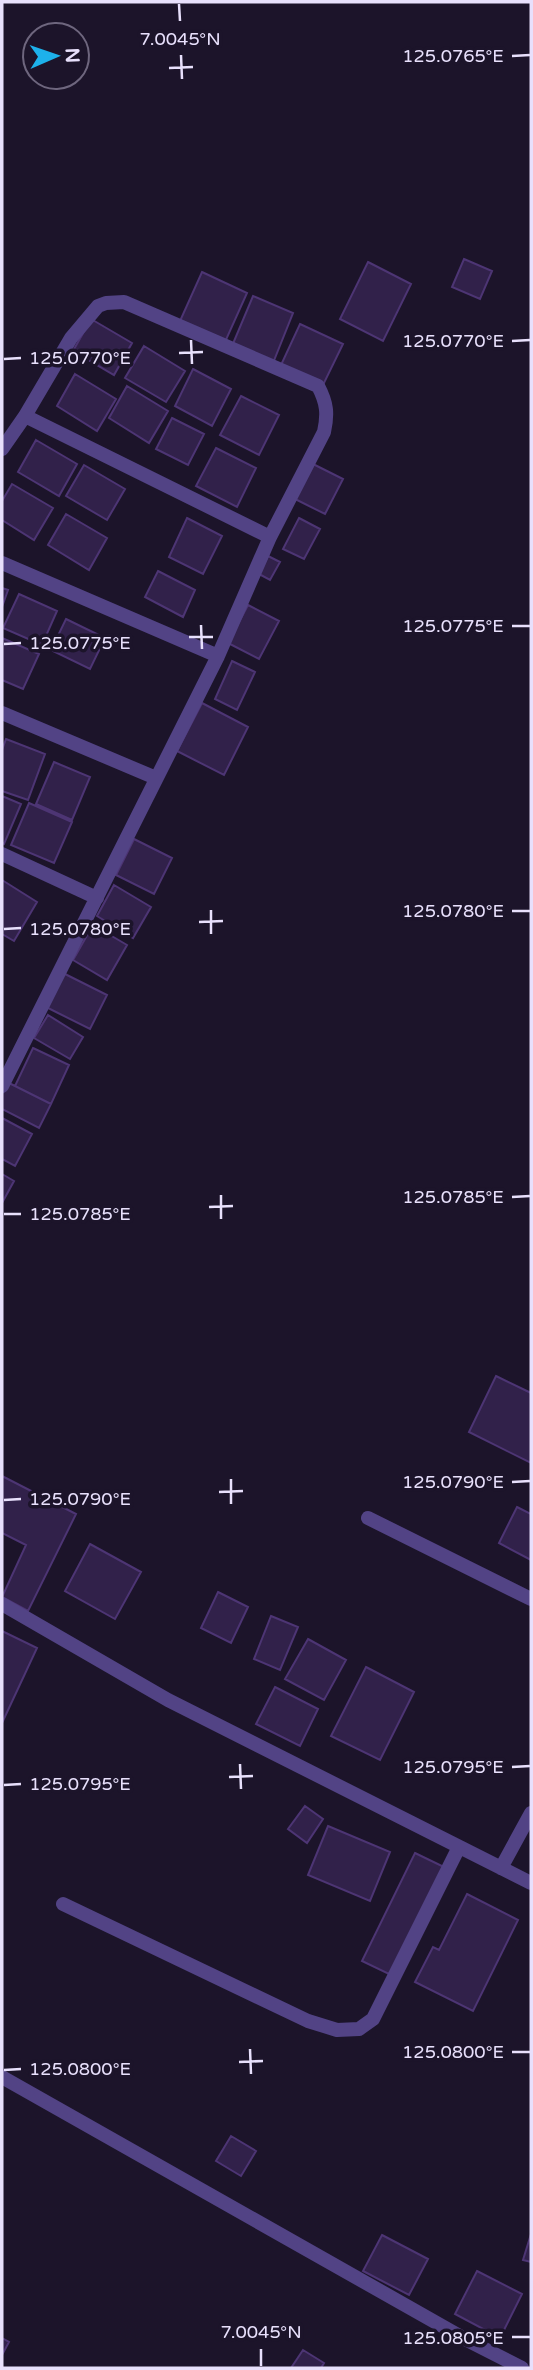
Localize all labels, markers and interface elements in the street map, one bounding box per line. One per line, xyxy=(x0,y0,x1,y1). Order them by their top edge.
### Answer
north arrow xyxy=(21,21,91,91)
text: 7.0045°N xyxy=(139,28,221,50)
text: 125.0765°E xyxy=(402,45,504,67)
text: N xyxy=(61,47,83,63)
text: 125.0770°E xyxy=(402,330,504,352)
text: 125.0770°E xyxy=(29,347,131,369)
text: 125.0775°E xyxy=(402,615,504,637)
text: 125.0775°E xyxy=(29,632,131,654)
text: 125.0780°E xyxy=(402,900,504,922)
text: 125.0780°E xyxy=(29,918,131,940)
text: 125.0785°E xyxy=(402,1186,504,1208)
text: 125.0785°E xyxy=(29,1203,131,1225)
text: 125.0790°E xyxy=(402,1471,504,1493)
text: 125.0790°E xyxy=(29,1488,131,1510)
text: 125.0795°E xyxy=(402,1756,504,1778)
text: 125.0795°E xyxy=(29,1773,131,1795)
text: 125.0800°E xyxy=(402,2041,504,2063)
text: 125.0800°E xyxy=(29,2058,131,2080)
text: 7.0045°N xyxy=(220,2321,302,2343)
text: 125.0805°E xyxy=(402,2327,504,2349)

